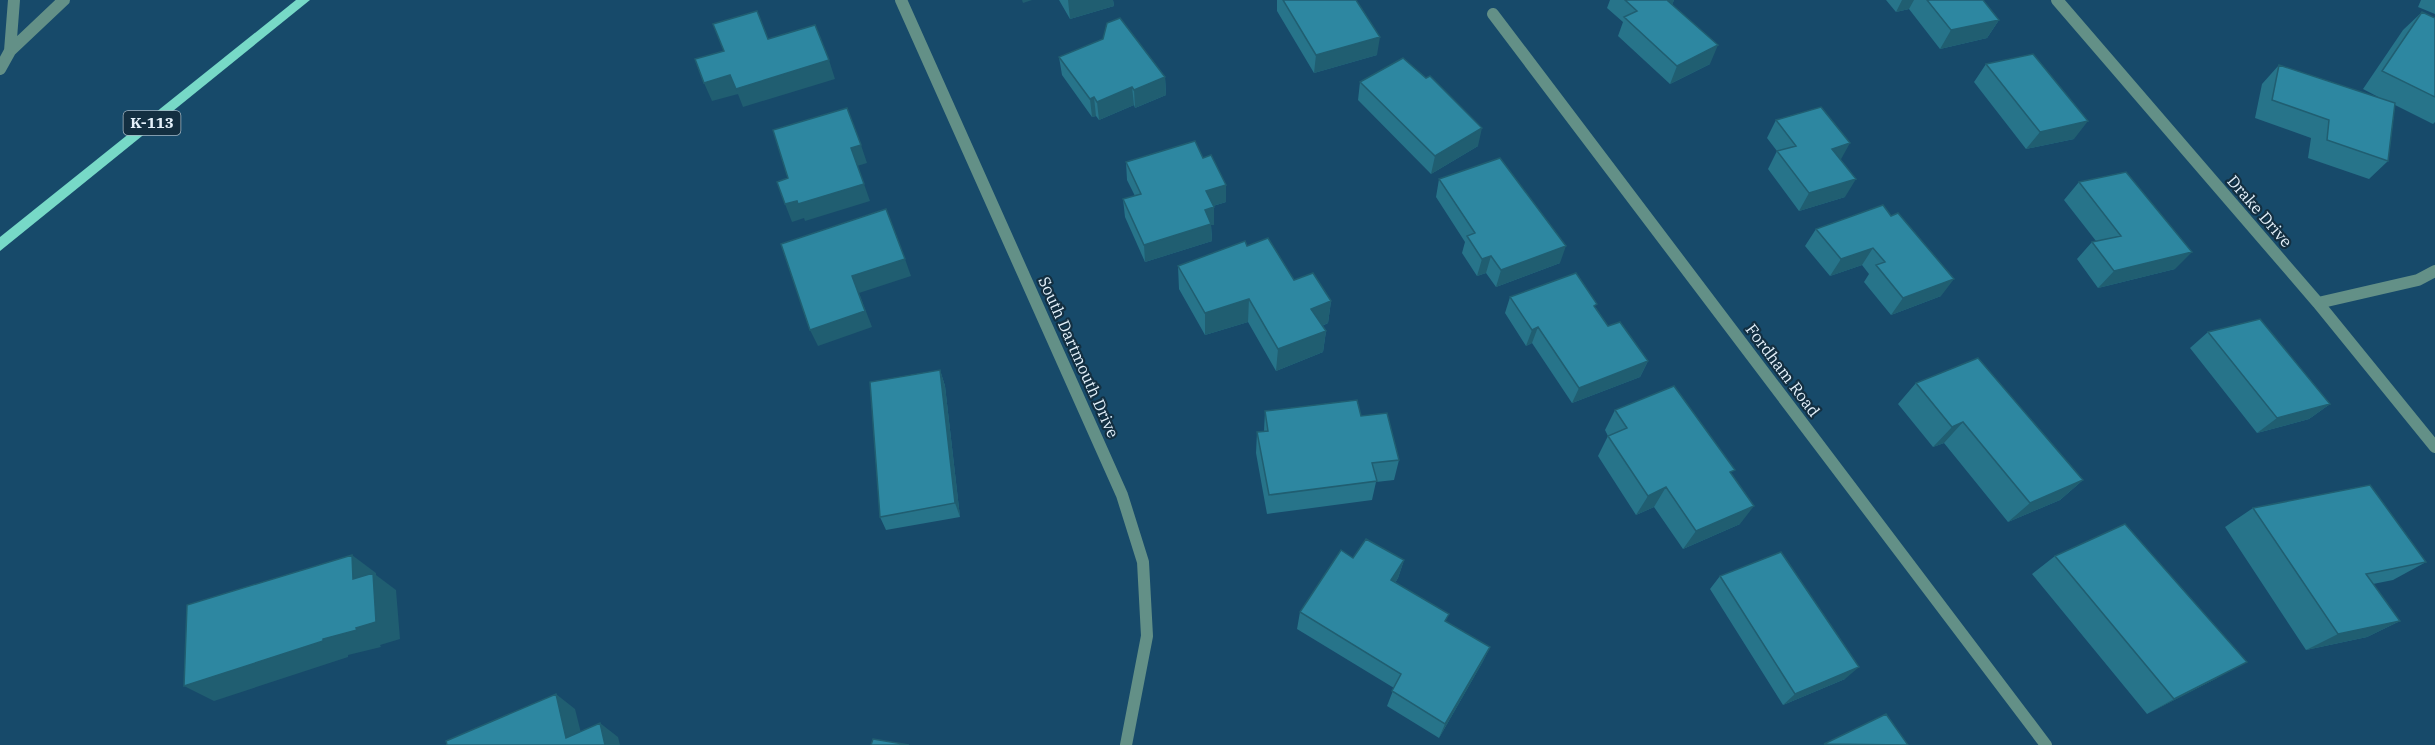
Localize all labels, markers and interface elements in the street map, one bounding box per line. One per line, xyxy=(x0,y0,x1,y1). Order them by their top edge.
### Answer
road number: K-113 xyxy=(124,111,180,135)
street label: Drake Drive xyxy=(2223,171,2297,251)
street label: South Dartmouth Drive xyxy=(1034,273,1124,441)
street label: Fordham Road xyxy=(1742,320,1825,421)

